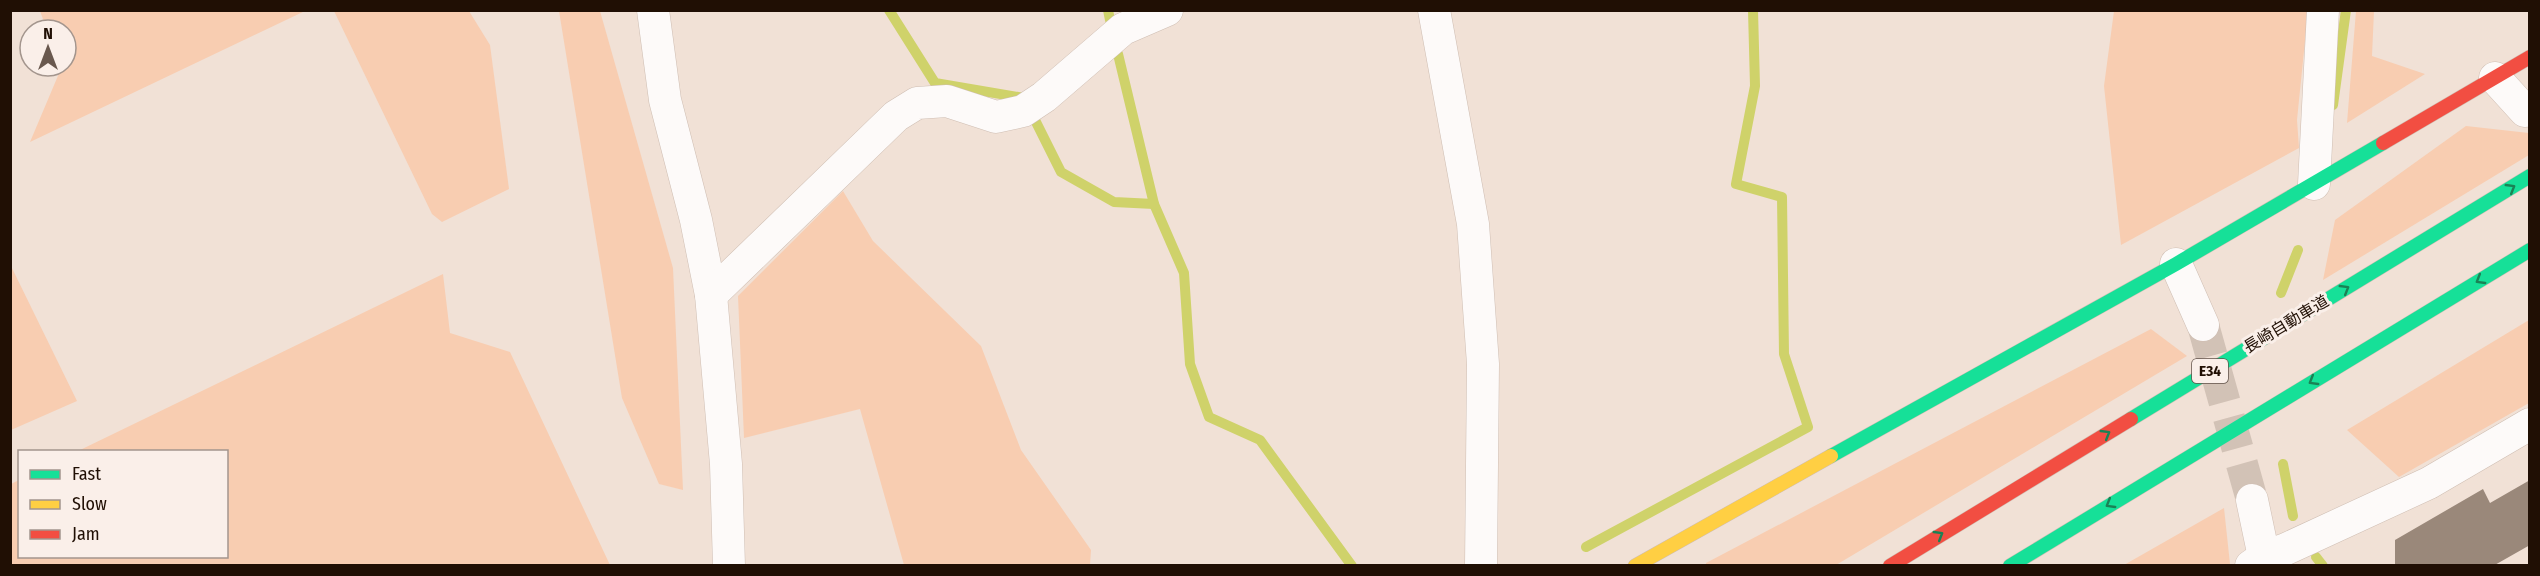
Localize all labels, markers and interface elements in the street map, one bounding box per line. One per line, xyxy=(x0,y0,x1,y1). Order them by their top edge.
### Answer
north arrow xyxy=(18,18,78,78)
text: N xyxy=(43,24,53,43)
one-way arrow xyxy=(2505,183,2515,195)
one-way arrow xyxy=(2475,273,2486,284)
one-way arrow xyxy=(2338,285,2349,296)
street label: 長崎自動車道 xyxy=(2240,291,2332,357)
road number: E34 xyxy=(2192,359,2228,383)
one-way arrow xyxy=(2309,374,2319,386)
one-way arrow xyxy=(2100,429,2110,441)
legend xyxy=(18,450,228,558)
text: Fast xyxy=(72,463,101,485)
text: Slow xyxy=(72,493,107,515)
one-way arrow xyxy=(2106,497,2116,509)
text: Jam xyxy=(72,523,100,545)
one-way arrow xyxy=(1933,532,1944,543)

